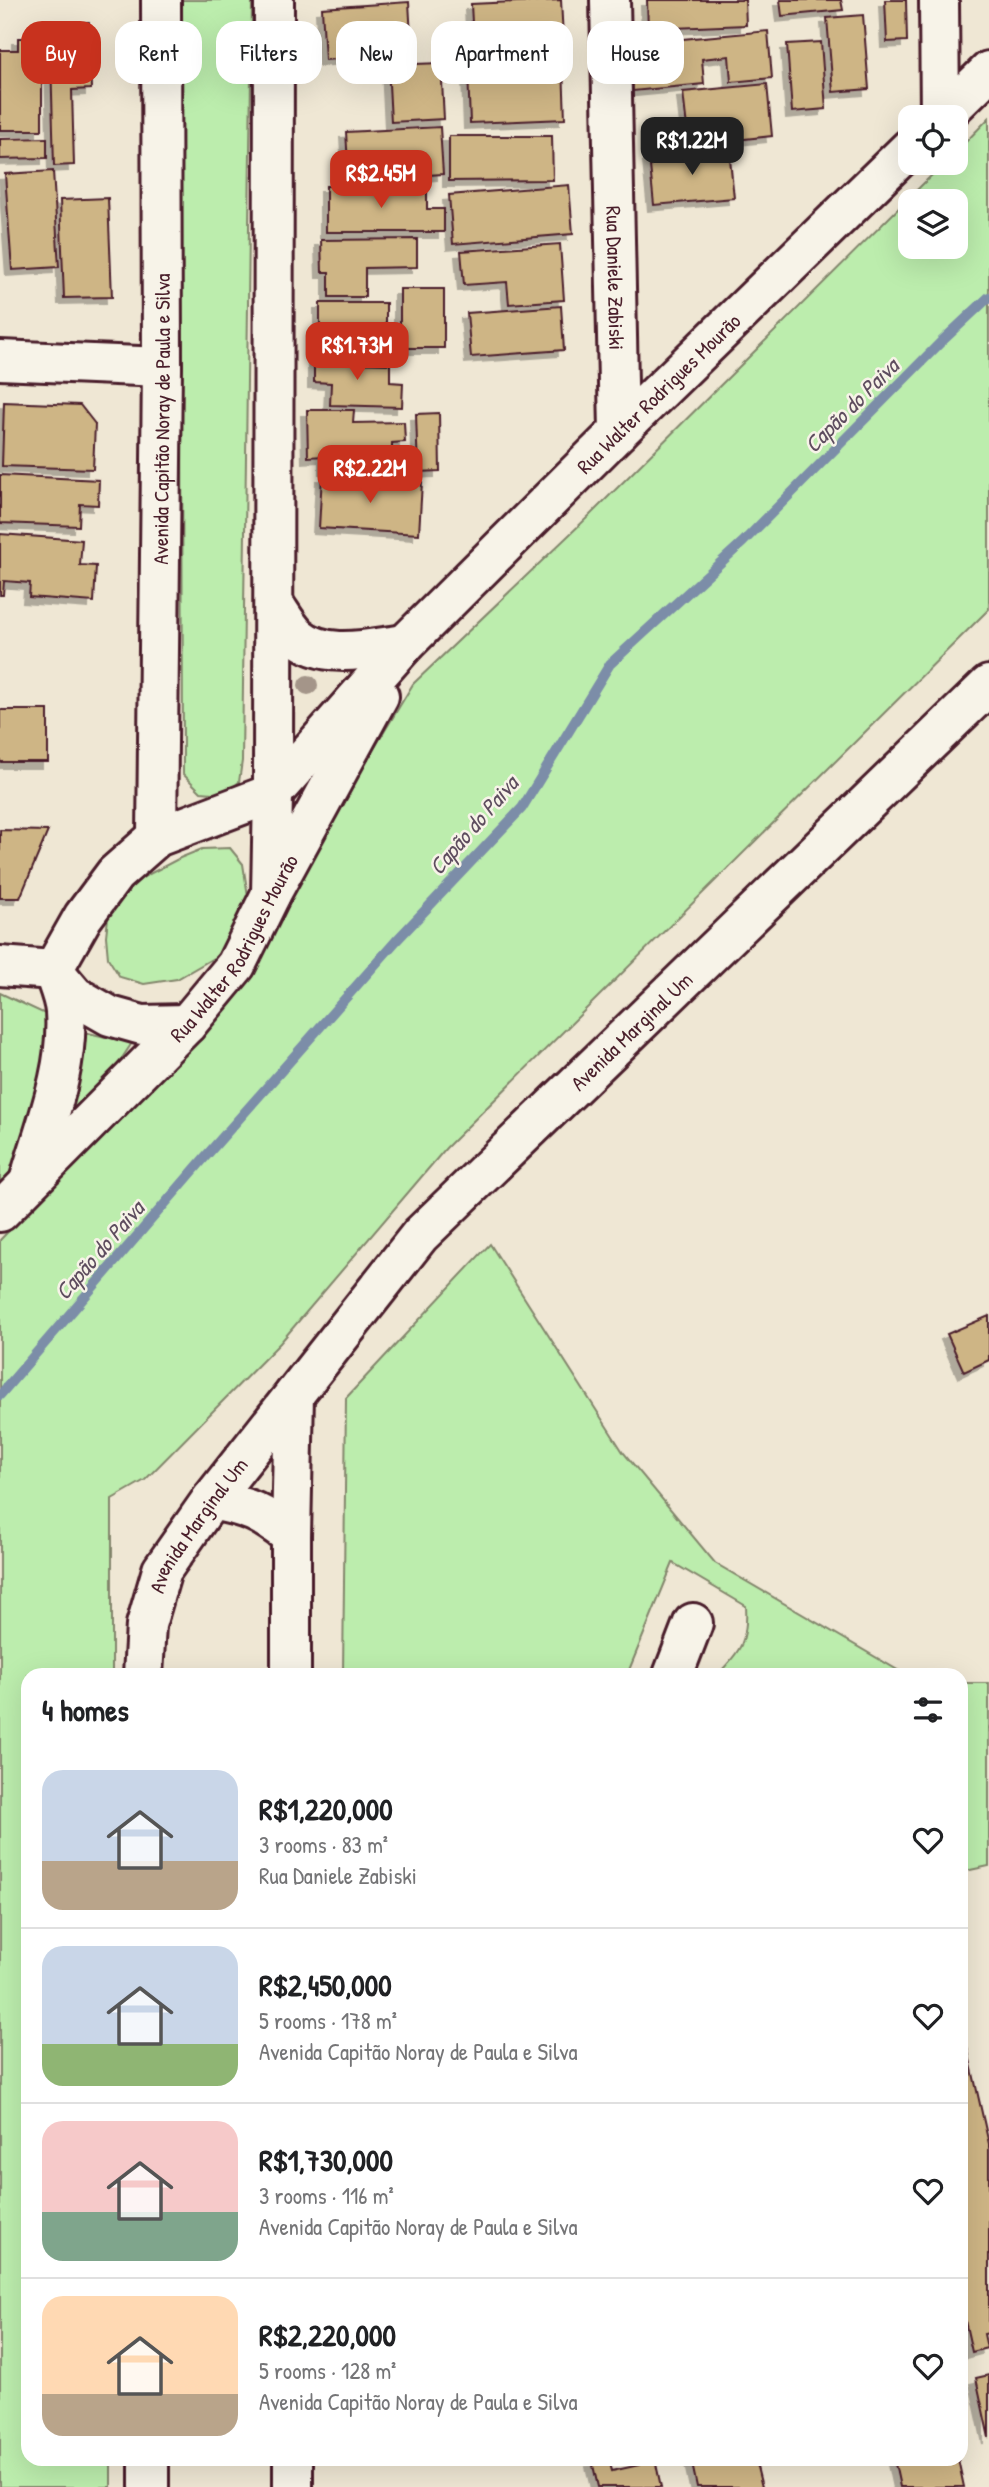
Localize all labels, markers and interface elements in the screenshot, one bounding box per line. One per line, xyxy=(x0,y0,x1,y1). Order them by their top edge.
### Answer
chip: Buy xyxy=(21,21,101,84)
chip: Rent xyxy=(115,21,202,84)
chip: Filters xyxy=(216,21,322,84)
chip: New xyxy=(336,21,417,84)
chip: Apartment xyxy=(431,21,573,84)
chip: House xyxy=(587,21,684,84)
map controls xyxy=(898,105,968,259)
button: locate xyxy=(898,105,968,175)
pin: R$1.22M xyxy=(627,118,757,177)
text: R$1.22M xyxy=(657,124,727,155)
pin: R$2.45M xyxy=(316,150,446,210)
text: R$2.45M xyxy=(346,157,416,188)
button: layers xyxy=(898,189,968,259)
street label: Rua Daniele Zabiski xyxy=(600,205,632,350)
street label: Avenida Capitão Noray de Paula e Silva xyxy=(145,273,177,565)
street label: Rua Walter Rodrigues Mourão xyxy=(570,306,747,480)
pin: R$1.73M xyxy=(292,322,422,382)
text: R$1.73M xyxy=(322,329,392,360)
water label: Capão do Paiva xyxy=(797,349,907,460)
pin: R$2.22M xyxy=(305,446,435,505)
text: R$2.22M xyxy=(333,452,407,483)
water label: Capão do Paiva xyxy=(421,767,527,882)
street label: Rua Walter Rodrigues Mourão xyxy=(163,849,304,1048)
street label: Avenida Marginal Um xyxy=(564,965,699,1097)
water label: Capão do Paiva xyxy=(47,1192,153,1307)
street label: Avenida Marginal Um xyxy=(142,1451,254,1596)
text: 4 homes xyxy=(42,1690,129,1730)
icon: filters xyxy=(909,1691,947,1729)
text: R$1,220,000 xyxy=(259,1789,393,1829)
icon: home xyxy=(98,1798,182,1882)
icon: heart xyxy=(909,1821,947,1859)
text: 3 rooms · 83 m² xyxy=(259,1829,388,1860)
text: Rua Daniele Zabiski xyxy=(259,1860,417,1891)
text: R$2,450,000 xyxy=(259,1965,392,2005)
icon: home xyxy=(98,1974,182,2058)
icon: heart xyxy=(909,1997,947,2035)
text: 5 rooms · 178 m² xyxy=(259,2005,397,2036)
text: Avenida Capitão Noray de Paula e Silva xyxy=(259,2036,578,2067)
text: R$1,730,000 xyxy=(259,2140,393,2180)
icon: home xyxy=(98,2149,182,2233)
icon: heart xyxy=(909,2172,947,2210)
text: 3 rooms · 116 m² xyxy=(259,2180,394,2211)
text: Avenida Capitão Noray de Paula e Silva xyxy=(259,2211,578,2242)
text: R$2,220,000 xyxy=(259,2315,396,2355)
icon: home xyxy=(98,2324,182,2408)
icon: heart xyxy=(909,2347,947,2385)
text: 5 rooms · 128 m² xyxy=(259,2355,396,2386)
text: Avenida Capitão Noray de Paula e Silva xyxy=(259,2386,578,2417)

